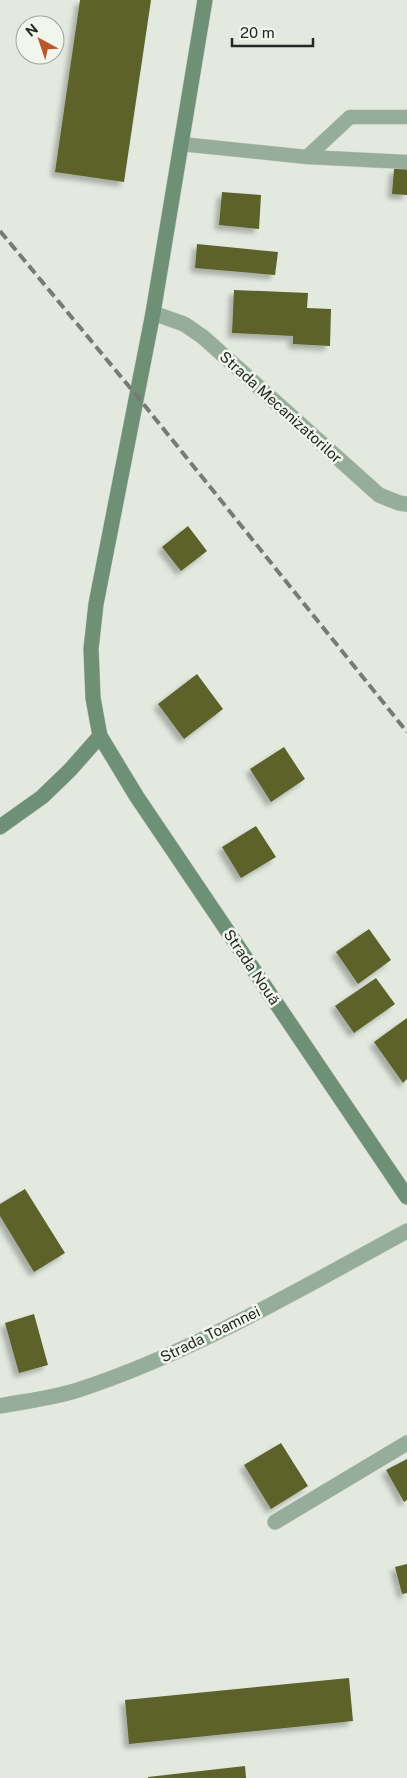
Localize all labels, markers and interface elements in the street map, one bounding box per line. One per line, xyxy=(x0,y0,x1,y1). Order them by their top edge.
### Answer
north arrow xyxy=(15,15,65,65)
scale bar xyxy=(232,15,313,47)
text: N xyxy=(22,20,41,40)
text: 20 m xyxy=(240,24,275,41)
street label: Strada Mecanizatorilor xyxy=(216,348,346,466)
street label: Strada Nouă xyxy=(221,926,283,1008)
street label: Strada Toamnei xyxy=(157,1303,263,1365)

